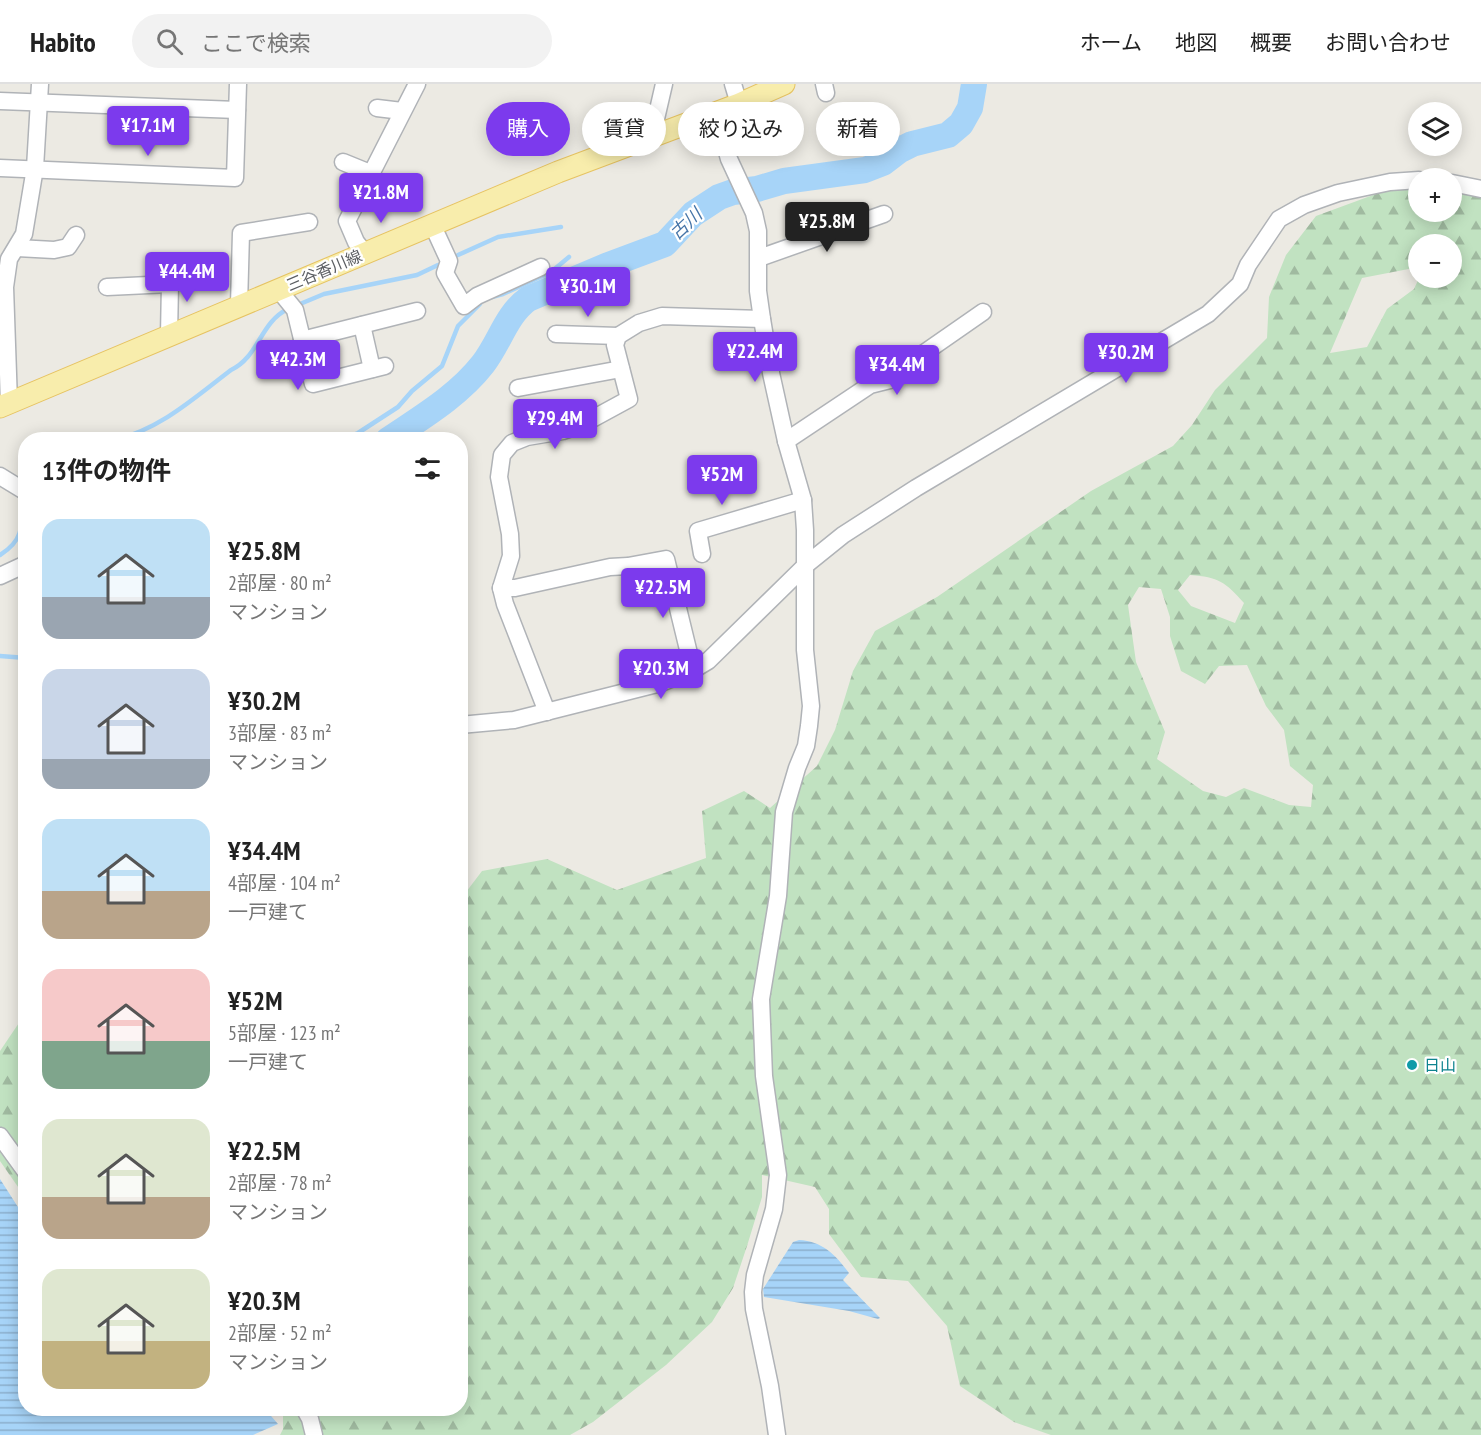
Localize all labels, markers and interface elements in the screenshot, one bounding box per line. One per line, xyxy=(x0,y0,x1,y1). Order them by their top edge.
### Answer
search box xyxy=(132,14,552,68)
text: Habito xyxy=(30,23,96,60)
icon: search xyxy=(153,25,186,58)
text: ここで検索 xyxy=(201,29,311,57)
text: ホーム xyxy=(1080,29,1142,56)
text: 地図 xyxy=(1175,29,1217,56)
text: 概要 xyxy=(1250,29,1292,56)
text: お問い合わせ xyxy=(1325,29,1451,56)
chip: 購入 xyxy=(486,102,570,156)
chip: 賃貸 xyxy=(582,102,666,156)
chip: 絞り込み xyxy=(678,102,804,156)
chip: 新着 xyxy=(816,102,900,156)
map controls xyxy=(1408,102,1462,288)
button: layers xyxy=(1408,102,1462,156)
pin: ¥17.1M xyxy=(99,106,197,157)
text: ¥17.1M xyxy=(121,112,175,138)
button: + xyxy=(1408,168,1462,222)
pin: ¥21.8M xyxy=(332,173,430,224)
text: ¥21.8M xyxy=(353,179,409,205)
water label: 古川 xyxy=(665,202,708,244)
pin: ¥25.8M xyxy=(778,202,876,253)
text: ¥25.8M xyxy=(799,208,855,234)
button: − xyxy=(1408,234,1462,288)
street label: 三谷香川線 xyxy=(283,245,365,295)
pin: ¥44.4M xyxy=(138,252,236,303)
text: ¥44.4M xyxy=(159,258,215,284)
pin: ¥30.1M xyxy=(539,267,637,318)
text: ¥30.1M xyxy=(560,273,616,299)
pin: ¥22.4M xyxy=(706,332,804,383)
pin: ¥30.2M xyxy=(1077,333,1175,384)
text: ¥22.4M xyxy=(727,338,783,364)
text: ¥30.2M xyxy=(1098,339,1154,365)
pin: ¥42.3M xyxy=(249,340,347,391)
pin: ¥34.4M xyxy=(848,345,946,396)
text: ¥42.3M xyxy=(270,346,326,372)
text: ¥34.4M xyxy=(869,351,925,377)
pin: ¥29.4M xyxy=(506,399,604,450)
text: ¥29.4M xyxy=(527,405,583,431)
icon: filters xyxy=(411,452,444,485)
text: 13件の物件 xyxy=(42,454,171,487)
pin: ¥52M xyxy=(686,455,758,506)
text: ¥52M xyxy=(701,461,743,487)
text: ¥25.8M xyxy=(228,534,301,567)
icon: home xyxy=(90,543,162,615)
pin: ¥22.5M xyxy=(614,568,712,619)
text: 2部屋 · 80 m² xyxy=(228,570,332,596)
text: ¥22.5M xyxy=(635,574,691,600)
text: マンション xyxy=(228,599,328,625)
pin: ¥20.3M xyxy=(612,649,710,700)
text: ¥20.3M xyxy=(633,655,689,681)
text: ¥30.2M xyxy=(228,684,301,717)
icon: home xyxy=(90,693,162,765)
text: 3部屋 · 83 m² xyxy=(228,720,332,746)
text: マンション xyxy=(228,749,328,775)
text: ¥34.4M xyxy=(228,834,301,867)
icon: home xyxy=(90,843,162,915)
text: 4部屋 · 104 m² xyxy=(228,870,341,896)
text: 一戸建て xyxy=(228,899,308,925)
text: ¥52M xyxy=(228,984,283,1017)
icon: home xyxy=(90,993,162,1065)
text: 5部屋 · 123 m² xyxy=(228,1020,341,1046)
text: 一戸建て xyxy=(228,1049,308,1075)
place label: 日山 xyxy=(1424,1055,1456,1075)
marker: 日山 xyxy=(1405,1058,1419,1072)
text: ¥22.5M xyxy=(228,1134,301,1167)
icon: home xyxy=(90,1143,162,1215)
text: 2部屋 · 78 m² xyxy=(228,1170,332,1196)
text: マンション xyxy=(228,1199,328,1225)
text: ¥20.3M xyxy=(228,1284,301,1317)
icon: home xyxy=(90,1293,162,1365)
text: 2部屋 · 52 m² xyxy=(228,1320,332,1346)
text: マンション xyxy=(228,1349,328,1375)

